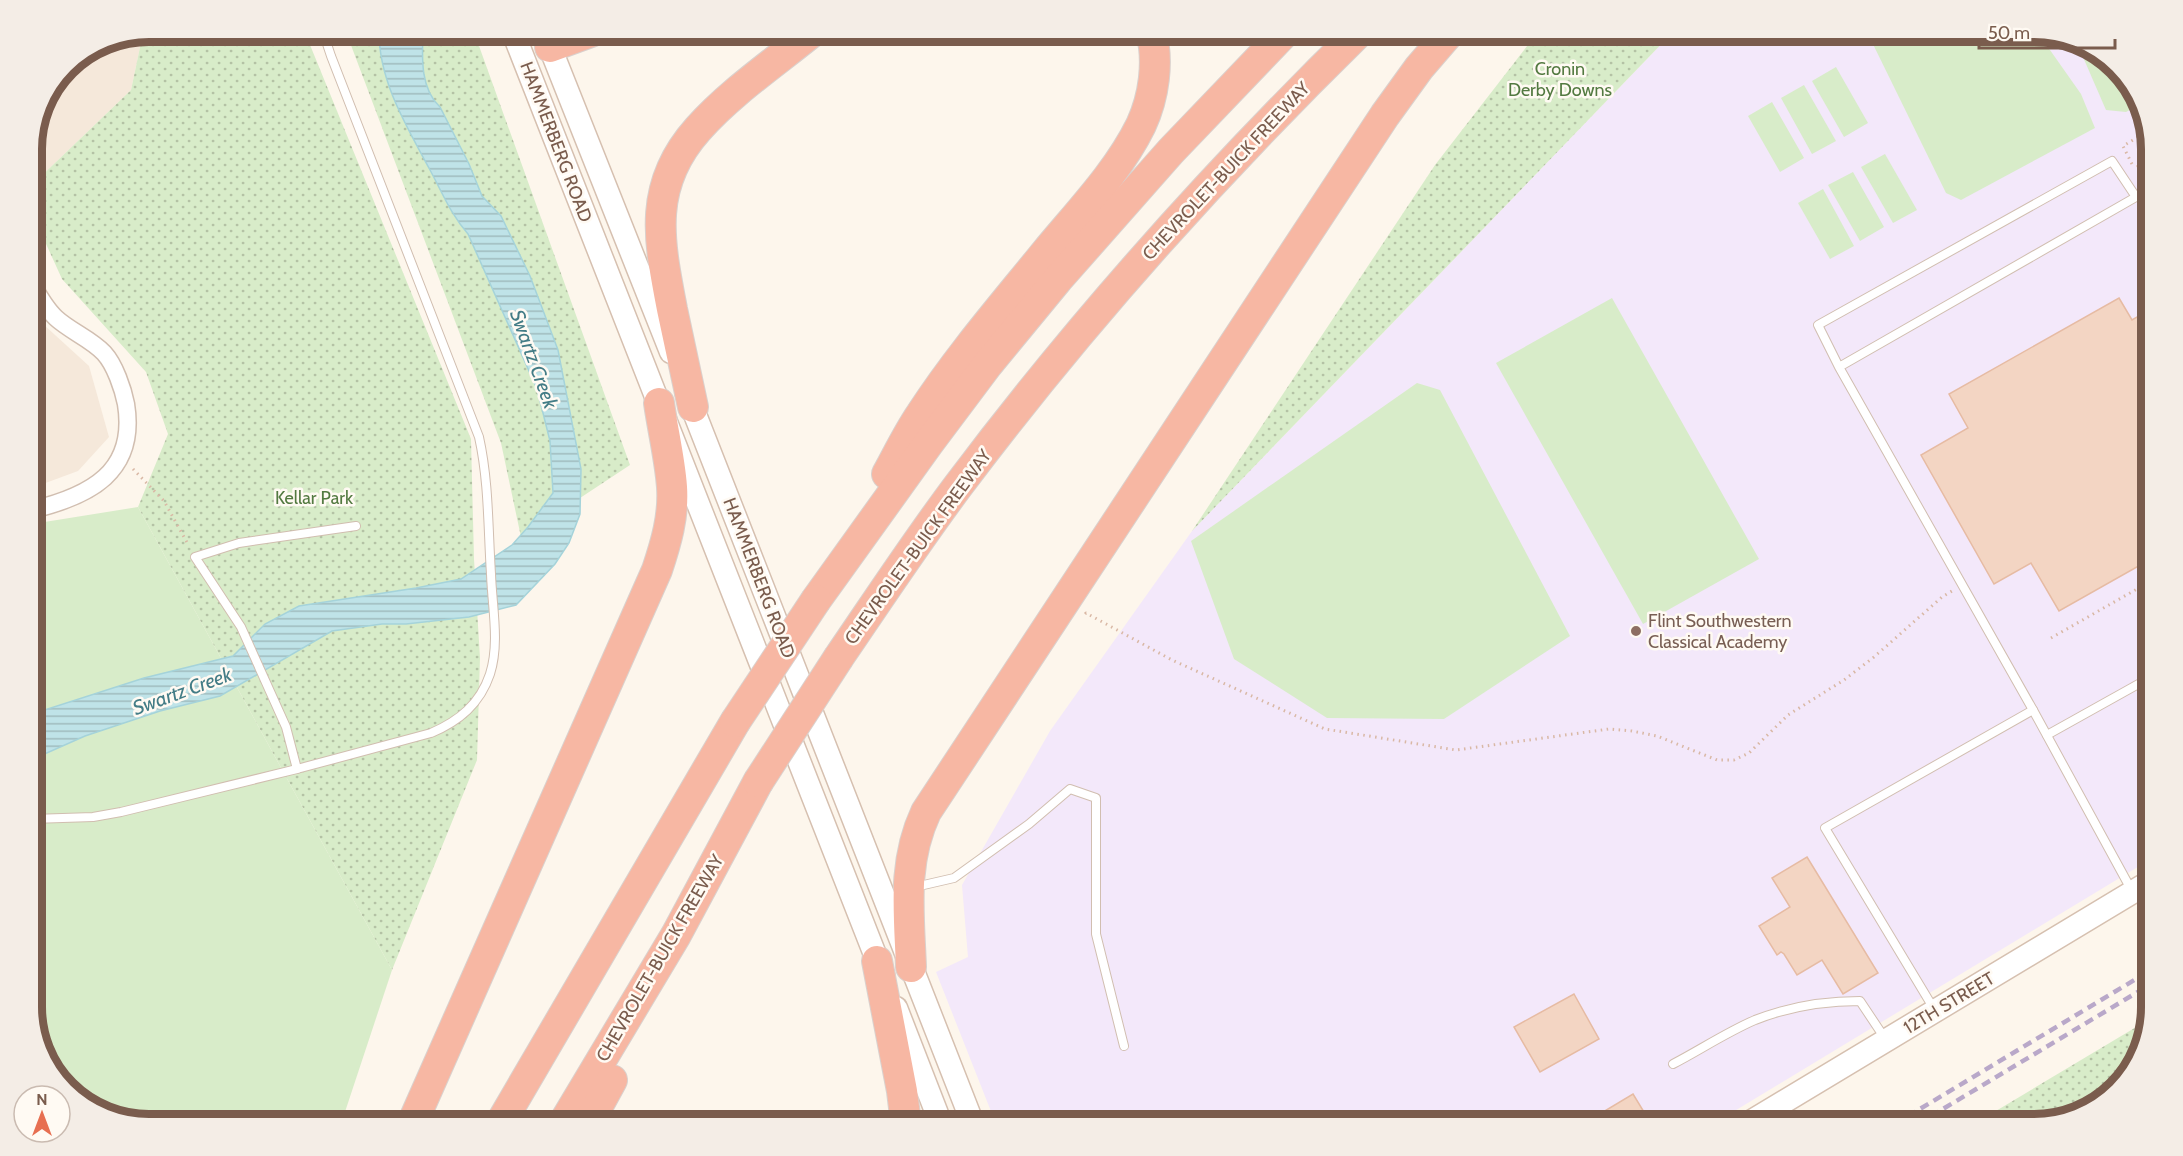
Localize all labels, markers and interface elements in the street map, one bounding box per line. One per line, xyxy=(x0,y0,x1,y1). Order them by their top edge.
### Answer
scale bar xyxy=(1979,12,2116,50)
text: 50 m xyxy=(1988,22,2030,44)
park label: Cronin Derby Downs xyxy=(1508,58,1612,101)
street label: HAMMERBERG ROAD xyxy=(515,59,597,225)
street label: CHEVROLET-BUICK FREEWAY xyxy=(1138,77,1315,265)
water label: Swartz Creek xyxy=(505,306,563,413)
street label: CHEVROLET-BUICK FREEWAY xyxy=(840,445,997,649)
park label: Kellar Park xyxy=(275,487,354,509)
street label: HAMMERBERG ROAD xyxy=(718,495,800,661)
place label: Flint Southwestern Classical Academy xyxy=(1648,610,1792,653)
marker: Flint Southwestern Classical Academy xyxy=(1629,624,1643,638)
water label: Swartz Creek xyxy=(129,662,236,720)
street label: CHEVROLET-BUICK FREEWAY xyxy=(592,850,729,1065)
street label: 12TH STREET xyxy=(1900,967,1999,1039)
north arrow xyxy=(12,1084,72,1144)
text: N xyxy=(36,1090,48,1109)

